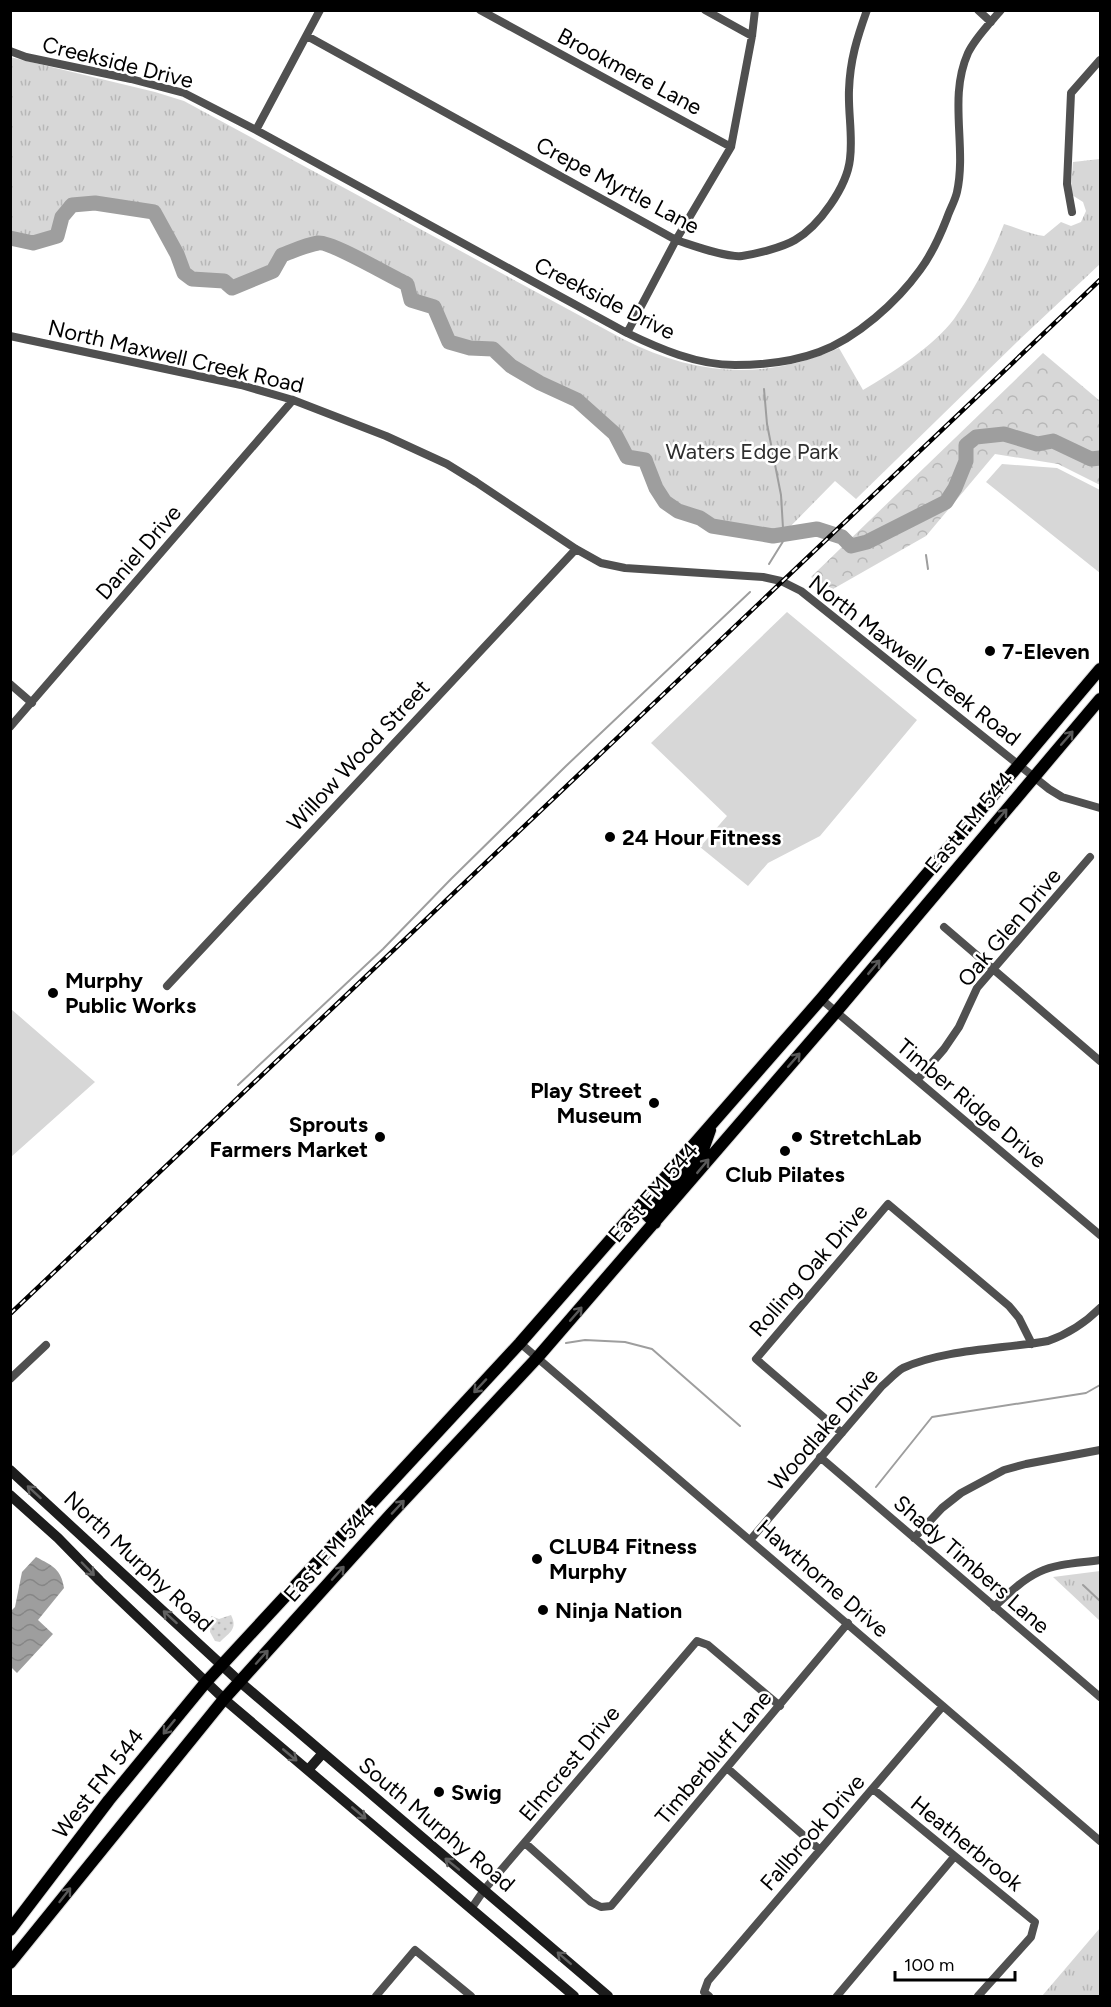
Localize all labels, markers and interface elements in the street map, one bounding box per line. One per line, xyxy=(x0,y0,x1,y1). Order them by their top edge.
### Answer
street label: Brookmere Lane xyxy=(553,22,707,121)
street label: Creekside Drive xyxy=(40,31,196,94)
street label: Crepe Myrtle Lane xyxy=(532,131,704,240)
street label: Creekside Drive xyxy=(530,251,680,346)
street label: North Maxwell Creek Road xyxy=(45,314,306,399)
park label: Waters Edge Park xyxy=(666,438,839,465)
street label: Daniel Drive xyxy=(90,499,187,605)
street label: North Maxwell Creek Road xyxy=(803,569,1026,752)
place label: 7-Eleven xyxy=(1002,638,1090,665)
marker: 7-Eleven xyxy=(983,644,997,658)
street label: Willow Wood Street xyxy=(281,674,435,836)
one-way arrow xyxy=(1061,730,1074,746)
street label: East FM 544 xyxy=(919,766,1020,879)
one-way arrow xyxy=(994,809,1008,824)
place label: 24 Hour Fitness xyxy=(622,824,781,851)
marker: 24 Hour Fitness xyxy=(603,830,617,844)
street label: Oak Glen Drive xyxy=(952,863,1067,992)
one-way arrow xyxy=(867,960,881,975)
place label: Murphy Public Works xyxy=(65,967,196,1019)
marker: Murphy Public Works xyxy=(46,986,60,1000)
street label: Timber Ridge Drive xyxy=(891,1033,1052,1174)
one-way arrow xyxy=(787,1053,801,1068)
place label: Play Street Museum xyxy=(530,1077,642,1129)
marker: Play Street Museum xyxy=(647,1096,661,1110)
place label: Sprouts Farmers Market xyxy=(210,1111,368,1163)
place label: StretchLab xyxy=(809,1124,922,1151)
marker: Sprouts Farmers Market xyxy=(373,1130,387,1144)
marker: StretchLab xyxy=(790,1130,804,1144)
street label: East FM 544 xyxy=(602,1137,704,1248)
marker: Club Pilates xyxy=(778,1144,792,1158)
one-way arrow xyxy=(696,1159,710,1174)
place label: Club Pilates xyxy=(725,1161,845,1188)
street label: Rolling Oak Drive xyxy=(743,1198,873,1342)
one-way arrow xyxy=(569,1307,583,1322)
street label: Woodlake Drive xyxy=(763,1363,884,1496)
one-way arrow xyxy=(473,1378,487,1393)
one-way arrow xyxy=(27,1485,42,1499)
street label: North Murphy Road xyxy=(58,1485,219,1638)
street label: Shady Timbers Lane xyxy=(888,1489,1055,1639)
street label: East FM 544 xyxy=(278,1497,381,1608)
one-way arrow xyxy=(391,1499,405,1514)
street label: Hawthorne Drive xyxy=(751,1514,894,1643)
place label: CLUB4 Fitness Murphy xyxy=(549,1533,697,1585)
marker: CLUB4 Fitness Murphy xyxy=(530,1552,544,1566)
one-way arrow xyxy=(80,1561,95,1576)
one-way arrow xyxy=(331,1566,345,1581)
place label: Ninja Nation xyxy=(555,1597,682,1624)
marker: Ninja Nation xyxy=(536,1603,550,1617)
one-way arrow xyxy=(163,1610,178,1624)
one-way arrow xyxy=(255,1650,269,1665)
street label: Timberbluff Lane xyxy=(649,1685,777,1830)
street label: Elmcrest Drive xyxy=(513,1700,626,1827)
one-way arrow xyxy=(162,1719,176,1734)
street label: West FM 544 xyxy=(47,1723,150,1844)
one-way arrow xyxy=(282,1748,297,1762)
street label: South Murphy Road xyxy=(353,1751,520,1898)
street label: Fallbrook Drive xyxy=(754,1769,870,1896)
place label: Swig xyxy=(451,1779,502,1806)
marker: Swig xyxy=(432,1785,446,1799)
street label: Heatherbrook xyxy=(905,1790,1028,1897)
one-way arrow xyxy=(351,1807,367,1820)
one-way arrow xyxy=(444,1857,460,1870)
one-way arrow xyxy=(58,1887,71,1903)
scale bar xyxy=(895,1944,1015,1982)
one-way arrow xyxy=(557,1951,572,1965)
text: 100 m xyxy=(904,1954,954,1976)

